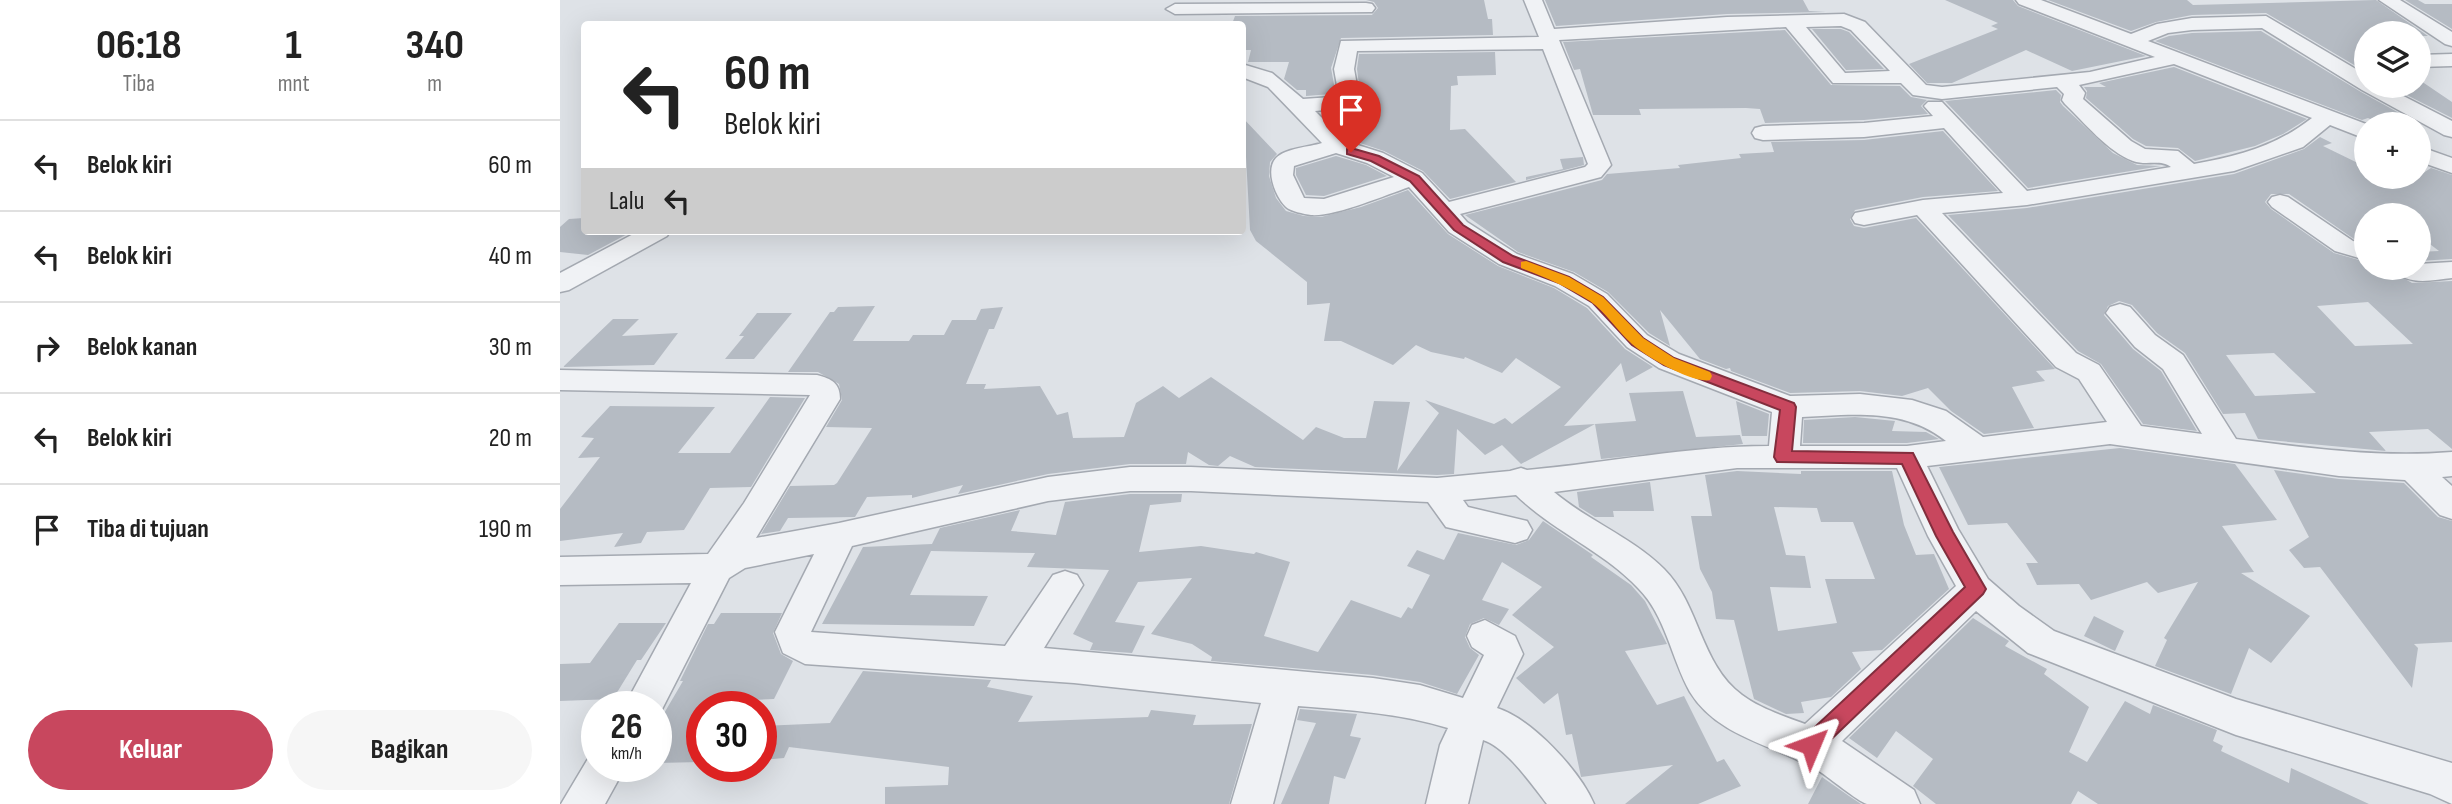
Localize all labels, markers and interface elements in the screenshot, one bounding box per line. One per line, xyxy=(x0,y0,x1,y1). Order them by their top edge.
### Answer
text: 06:18 xyxy=(96,20,182,71)
text: 1 xyxy=(285,20,302,71)
text: 340 xyxy=(406,20,464,71)
map controls xyxy=(2354,21,2431,280)
button: layers xyxy=(2354,21,2431,98)
text: 60 m xyxy=(724,45,811,104)
icon: left xyxy=(609,49,700,140)
text: Tiba xyxy=(123,70,155,98)
text: mnt xyxy=(278,70,309,98)
text: m xyxy=(427,70,442,98)
pin xyxy=(1321,80,1381,152)
icon: arrive xyxy=(1332,91,1370,129)
text: Belok kiri xyxy=(724,105,821,144)
button: + xyxy=(2354,112,2431,189)
icon: left xyxy=(28,147,66,185)
text: Belok kiri xyxy=(87,150,172,181)
text: 60 m xyxy=(488,150,532,181)
icon: left xyxy=(658,182,696,220)
text: Lalu xyxy=(609,186,644,217)
button: − xyxy=(2354,203,2431,280)
icon: left xyxy=(28,238,66,276)
text: Belok kiri xyxy=(87,241,172,272)
text: 40 m xyxy=(489,241,532,272)
icon: right xyxy=(28,329,66,367)
text: Belok kanan xyxy=(87,332,197,363)
text: 30 m xyxy=(489,332,532,363)
icon: left xyxy=(28,420,66,458)
text: Belok kiri xyxy=(87,423,172,454)
text: 20 m xyxy=(489,423,532,454)
icon: arrive xyxy=(28,511,66,549)
text: Tiba di tujuan xyxy=(87,514,209,545)
text: 190 m xyxy=(479,514,532,545)
speed limit sign: 30 xyxy=(686,691,777,782)
text: 26 xyxy=(611,706,642,749)
position arrow xyxy=(1774,708,1848,782)
button: Keluar xyxy=(28,710,273,790)
button: Bagikan xyxy=(287,710,532,790)
text: km/h xyxy=(611,743,642,764)

